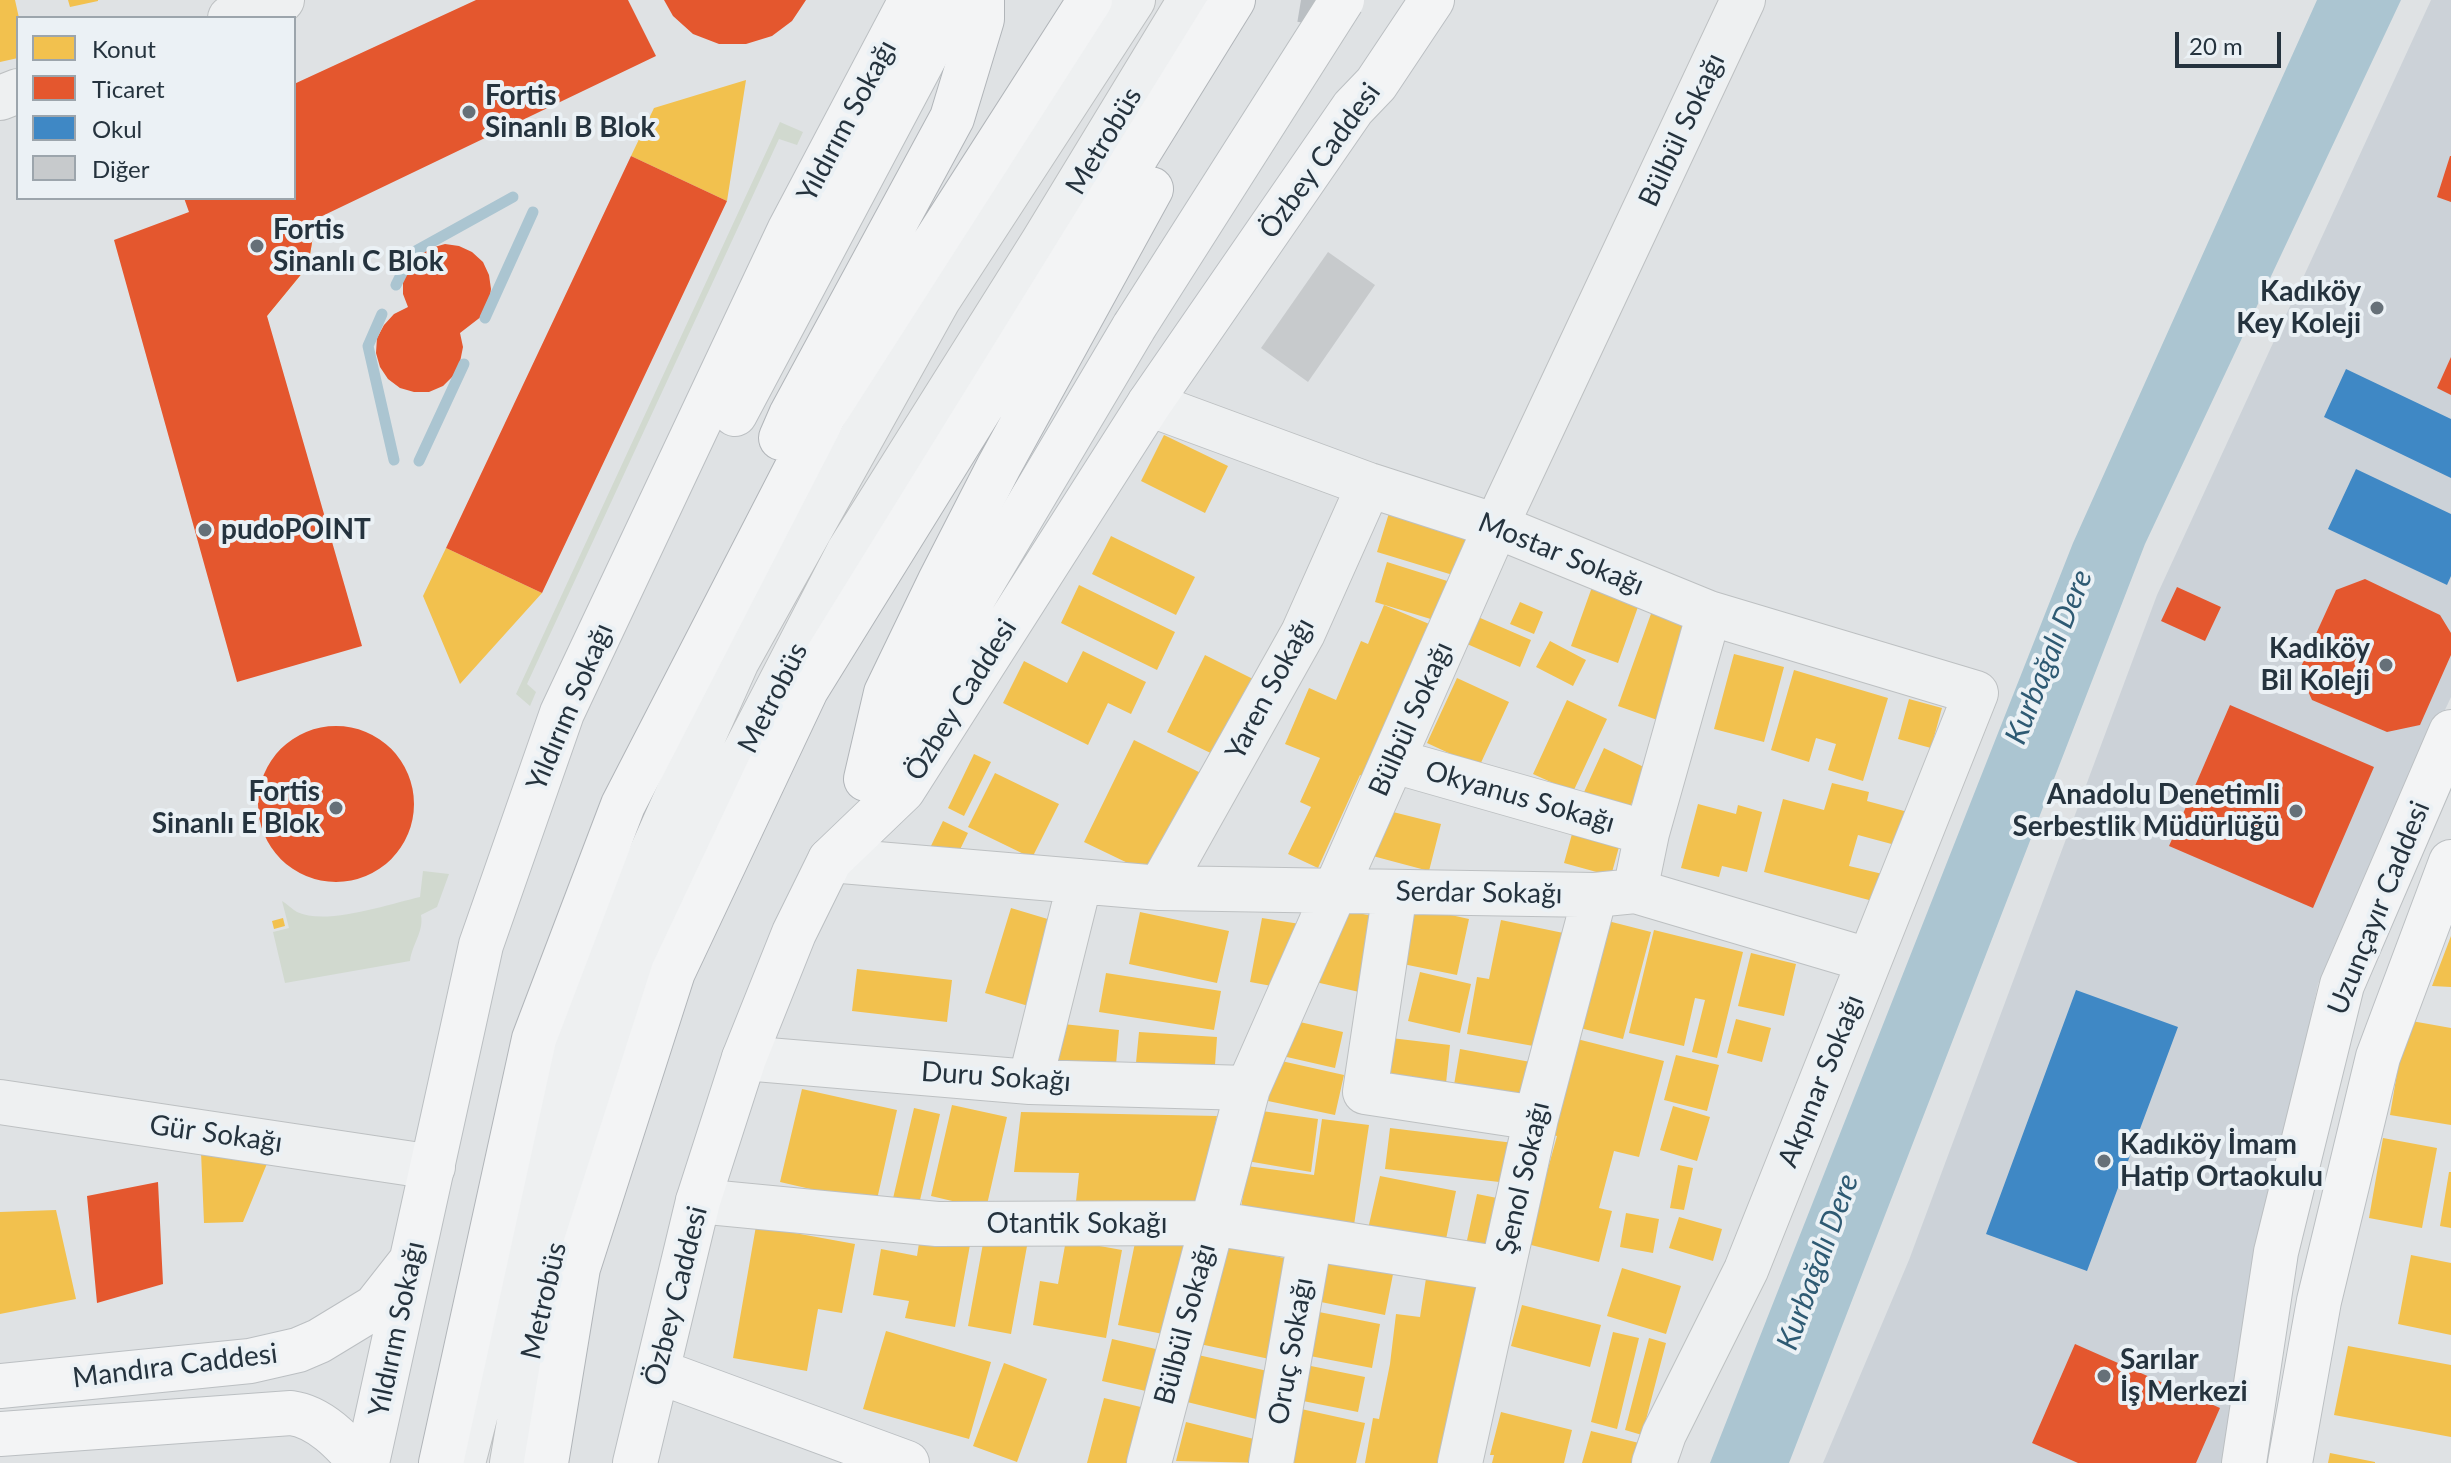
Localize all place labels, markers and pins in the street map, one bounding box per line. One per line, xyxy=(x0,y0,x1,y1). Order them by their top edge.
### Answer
place label: Fortis Sinanlı B Blok xyxy=(485,79,656,145)
marker: Fortis Sinanlı B Blok xyxy=(460,103,478,121)
place label: Fortis Sinanlı C Blok xyxy=(273,213,444,279)
marker: Fortis Sinanlı C Blok xyxy=(248,237,266,255)
place label: Kadıköy Key Koleji xyxy=(2236,275,2361,341)
marker: Kadıköy Key Koleji xyxy=(2368,299,2386,317)
place label: pudoPOINT xyxy=(221,513,371,547)
marker: pudoPOINT xyxy=(196,521,214,539)
place label: Kadıköy Bil Koleji xyxy=(2261,632,2370,698)
marker: Kadıköy Bil Koleji xyxy=(2377,656,2395,674)
place label: Fortis Sinanlı E Blok xyxy=(152,775,320,841)
place label: Anadolu Denetimli Serbestlik Müdürlüğü xyxy=(2012,778,2280,844)
marker: Fortis Sinanlı E Blok xyxy=(327,799,345,817)
marker: Anadolu Denetimli Serbestlik Müdürlüğü xyxy=(2287,802,2305,820)
place label: Kadıköy İmam Hatip Ortaokulu xyxy=(2120,1128,2323,1194)
marker: Kadıköy İmam Hatip Ortaokulu xyxy=(2095,1152,2113,1170)
place label: Sarılar İş Merkezi xyxy=(2120,1343,2248,1409)
marker: Sarılar İş Merkezi xyxy=(2095,1367,2113,1385)

